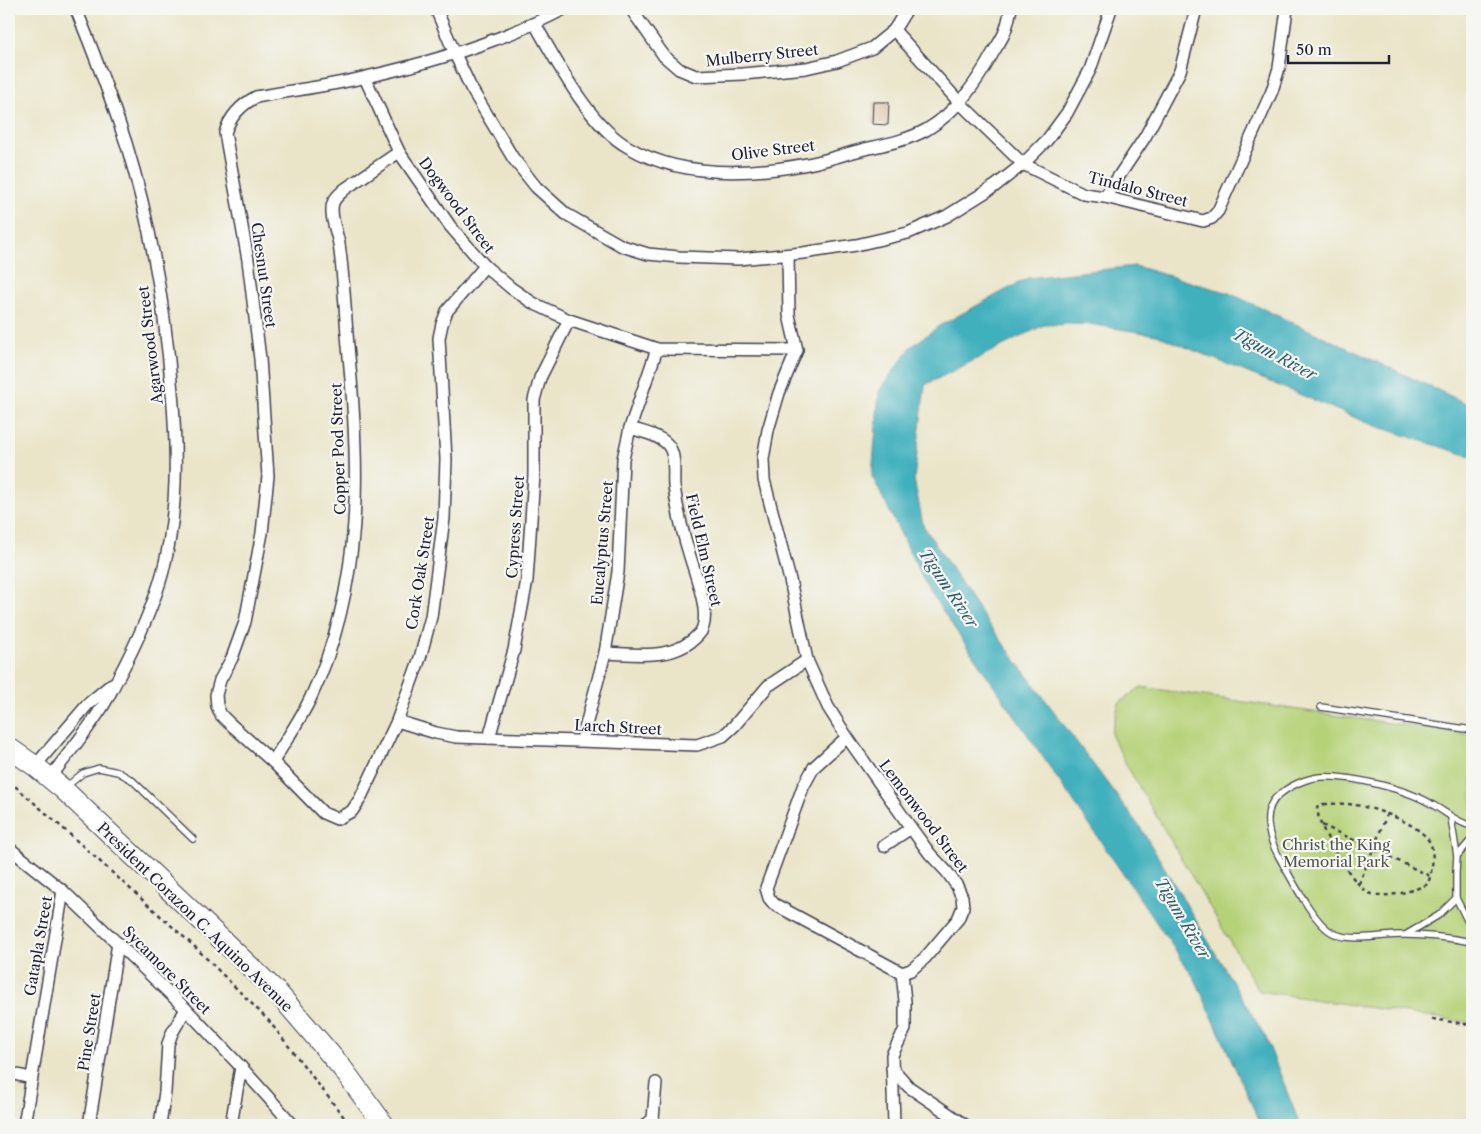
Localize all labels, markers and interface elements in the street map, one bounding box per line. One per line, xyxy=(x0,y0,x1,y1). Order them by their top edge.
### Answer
scale bar xyxy=(1288,32,1390,64)
street label: Mulberry Street xyxy=(705,40,820,70)
text: 50 m xyxy=(1296,40,1332,59)
street label: Olive Street xyxy=(730,135,816,165)
street label: Dogwood Street xyxy=(415,153,500,257)
street label: Tindalo Street xyxy=(1086,167,1191,211)
street label: Chesnut Street xyxy=(247,221,281,330)
street label: Agarwood Street xyxy=(133,284,167,406)
water label: Tigum River xyxy=(1230,324,1322,385)
street label: Copper Pod Street xyxy=(326,382,350,515)
street label: Cypress Street xyxy=(502,474,528,579)
street label: Eucalyptus Street xyxy=(587,479,617,606)
street label: Field Elm Street xyxy=(682,492,726,609)
street label: Cork Oak Street xyxy=(402,514,438,631)
water label: Tigum River xyxy=(915,544,984,633)
street label: Larch Street xyxy=(574,715,663,739)
street label: Lemonwood Street xyxy=(875,756,973,877)
street label: President Corazon C. Aquino Avenue xyxy=(93,818,297,1016)
park label: Christ the King Memorial Park xyxy=(1282,835,1390,871)
water label: Tigum River xyxy=(1151,873,1216,964)
street label: Gatapla Street xyxy=(20,894,56,997)
street label: Sycamore Street xyxy=(119,922,215,1018)
street label: Pine Street xyxy=(73,991,105,1072)

